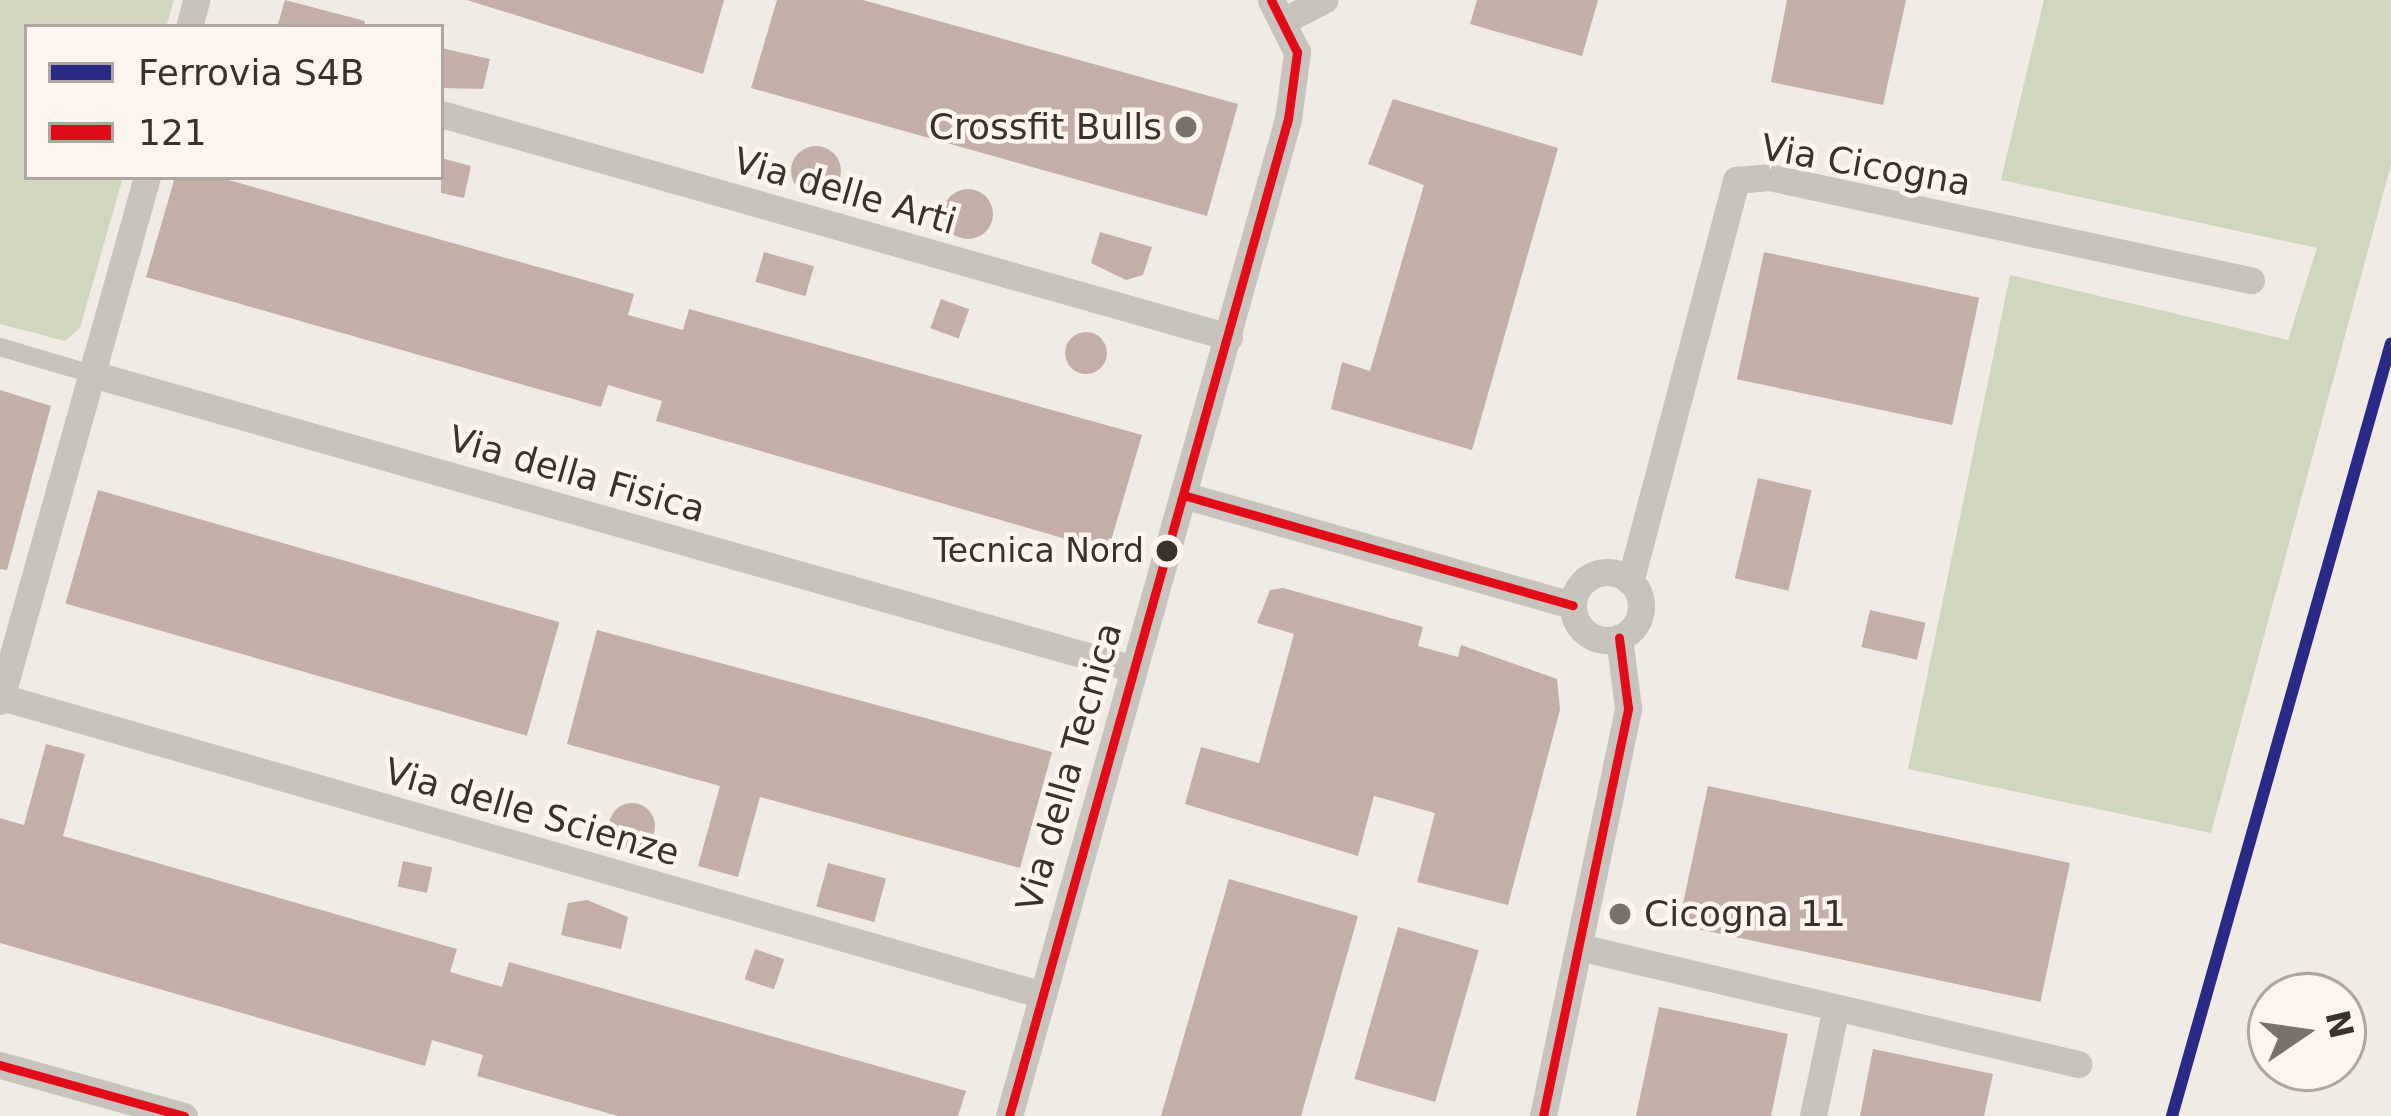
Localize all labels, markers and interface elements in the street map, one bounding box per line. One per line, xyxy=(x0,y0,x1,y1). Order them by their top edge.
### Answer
legend xyxy=(24,24,444,180)
text: Ferrovia S4B xyxy=(138,52,364,93)
place label: Crossfit Bulls xyxy=(929,105,1162,149)
text: 121 xyxy=(138,112,207,153)
marker: Crossfit Bulls xyxy=(1173,114,1199,140)
street label: Via Cicogna xyxy=(1758,125,1974,205)
street label: Via delle Arti xyxy=(729,139,961,243)
street label: Via della Fisica xyxy=(444,417,710,531)
place label: Tecnica Nord xyxy=(933,531,1144,571)
marker: Tecnica Nord xyxy=(1156,540,1178,562)
street label: Via della Tecnica xyxy=(1007,618,1131,916)
street label: Via delle Scienze xyxy=(380,749,684,875)
place label: Cicogna 11 xyxy=(1644,892,1846,936)
marker: Cicogna 11 xyxy=(1607,901,1633,927)
north arrow xyxy=(2247,972,2367,1092)
text: N xyxy=(2318,1007,2362,1042)

